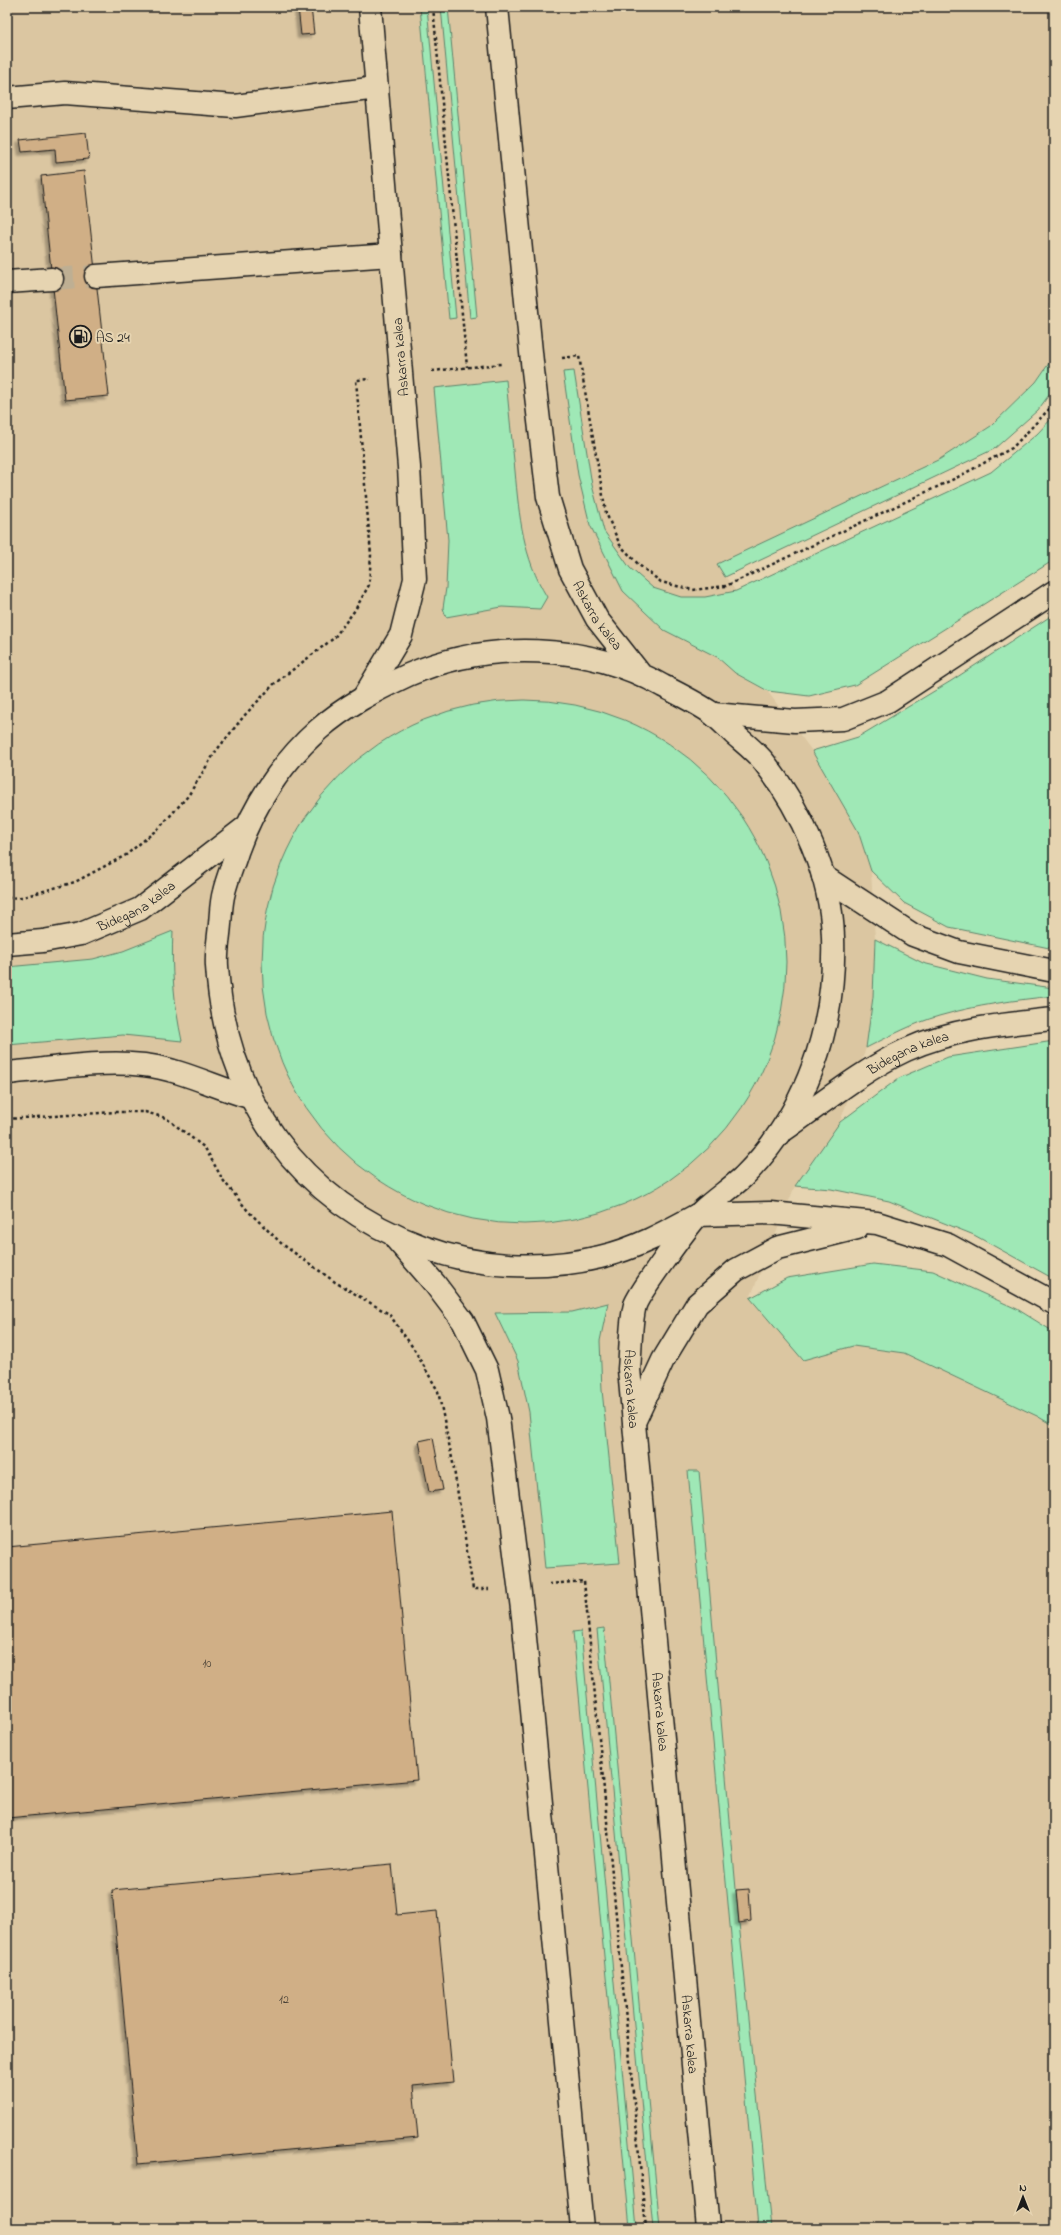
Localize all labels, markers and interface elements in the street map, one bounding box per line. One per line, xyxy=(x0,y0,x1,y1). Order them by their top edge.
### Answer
street label: Askarra kalea xyxy=(388,317,415,397)
fuel station icon: AS 24 xyxy=(67,324,93,350)
place label: AS 24 xyxy=(96,328,130,349)
street label: Askarra kalea xyxy=(566,577,627,655)
street label: Bidegana kalea xyxy=(93,876,181,938)
street label: Bidegana kalea xyxy=(863,1026,951,1081)
street label: Askarra kalea xyxy=(617,1349,643,1430)
house number: 10 xyxy=(202,1655,212,1673)
street label: Askarra kalea xyxy=(645,1671,673,1752)
house number: 12 xyxy=(279,1991,289,2009)
street label: Askarra kalea xyxy=(675,1994,703,2075)
north arrow xyxy=(1003,2177,1043,2217)
text: N xyxy=(1019,2180,1027,2196)

